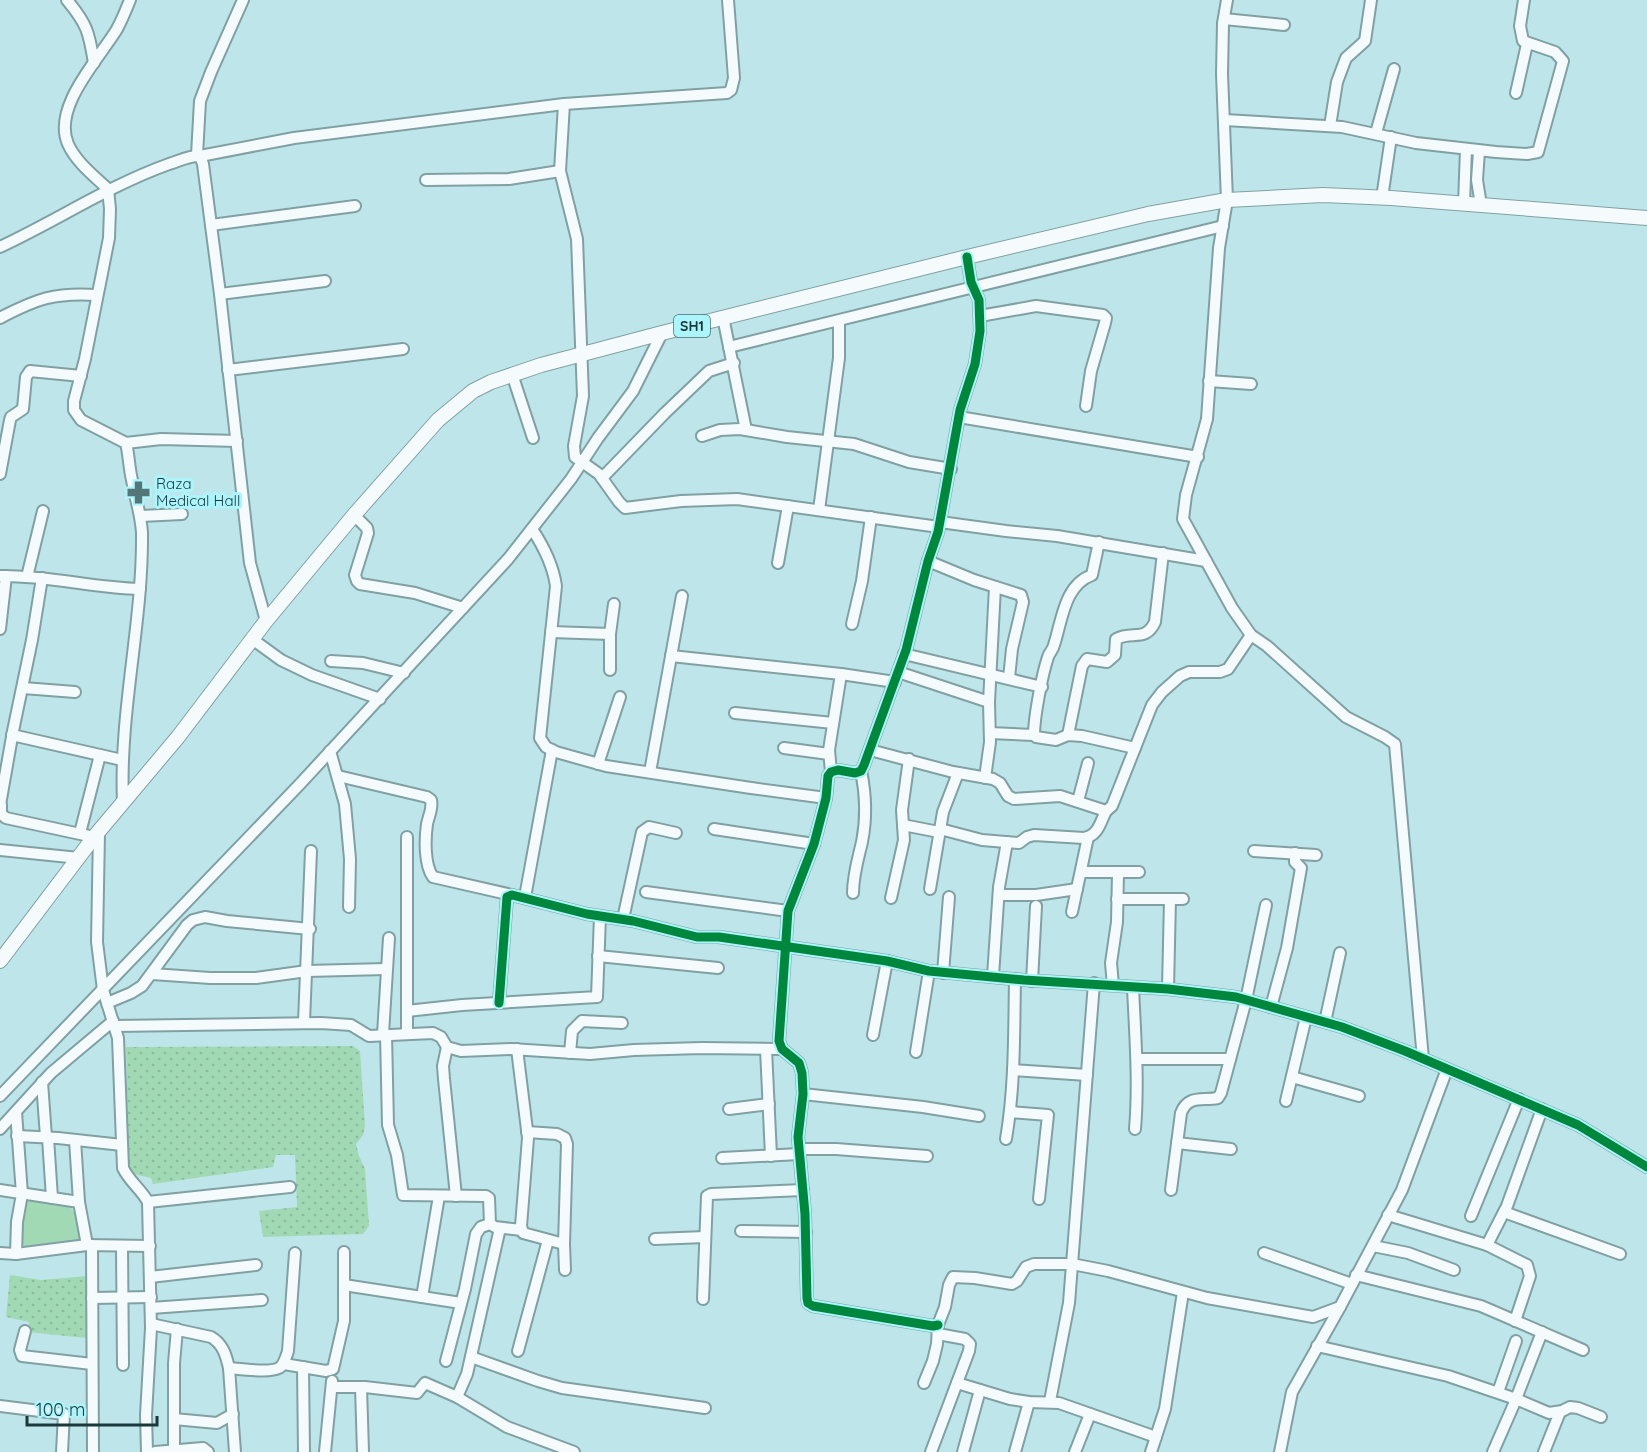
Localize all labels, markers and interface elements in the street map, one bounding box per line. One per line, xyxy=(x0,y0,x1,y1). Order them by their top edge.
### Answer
road number: SH1 xyxy=(674,315,710,337)
place label: Raza Medical Hall xyxy=(156,474,240,510)
pharmacy icon: Raza Medical Hall xyxy=(125,480,151,506)
scale bar xyxy=(27,1389,158,1427)
text: 100 m xyxy=(36,1398,85,1421)

